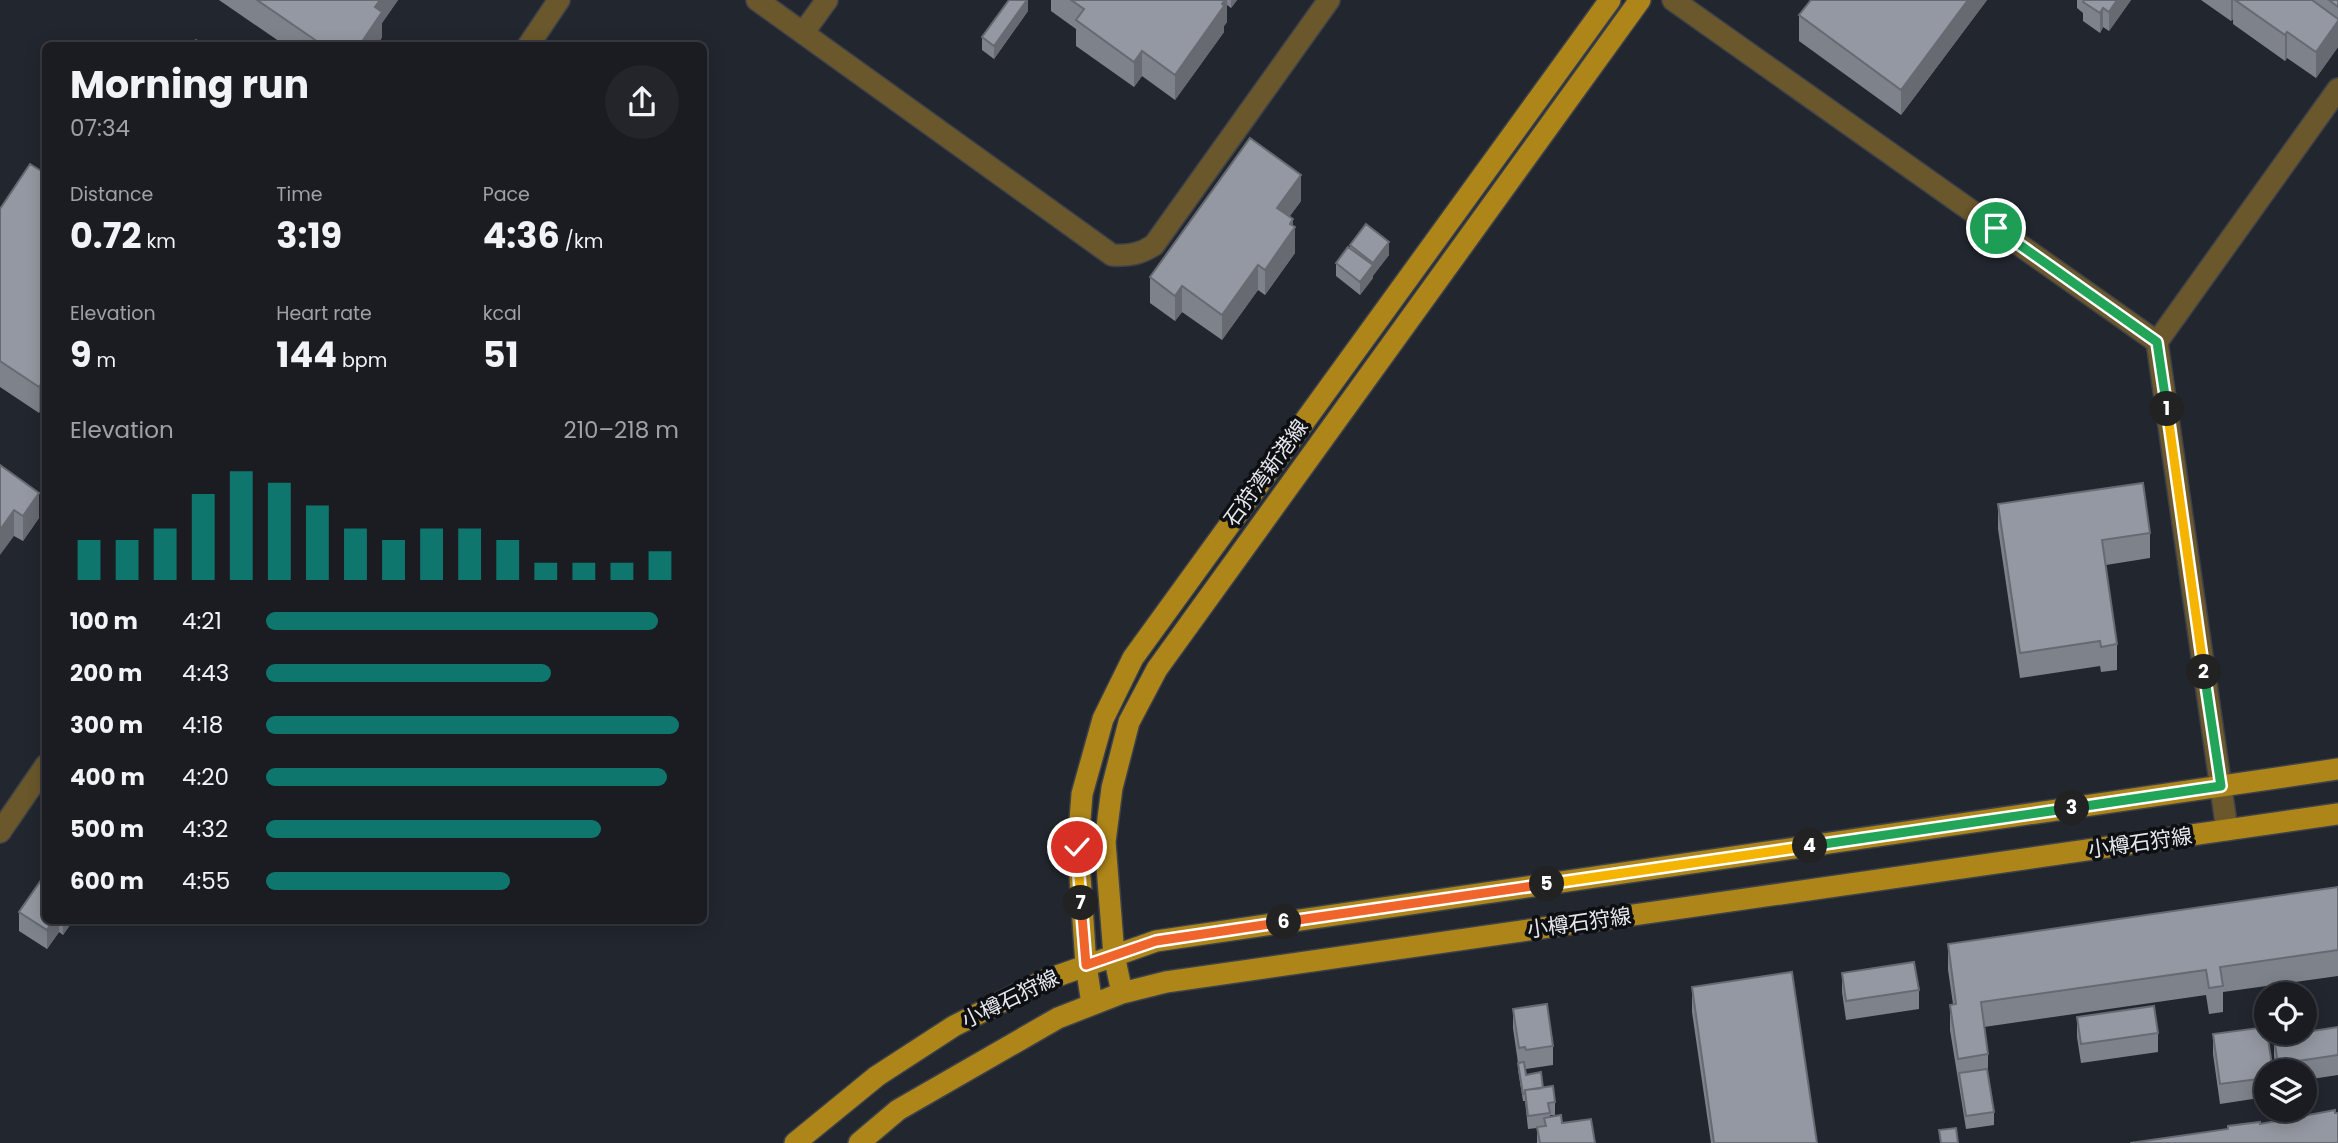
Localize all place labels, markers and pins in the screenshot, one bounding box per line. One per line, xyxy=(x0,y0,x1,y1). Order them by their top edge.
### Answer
pin xyxy=(1966,198,2026,258)
pin: 1 xyxy=(2150,392,2184,426)
pin: 2 xyxy=(2186,654,2222,690)
pin: 3 xyxy=(2054,790,2090,826)
pin xyxy=(1047,817,1107,877)
pin: 4 xyxy=(1792,828,1828,864)
pin: 5 xyxy=(1530,866,1564,902)
pin: 7 xyxy=(1064,886,1098,920)
pin: 6 xyxy=(1266,904,1302,940)

